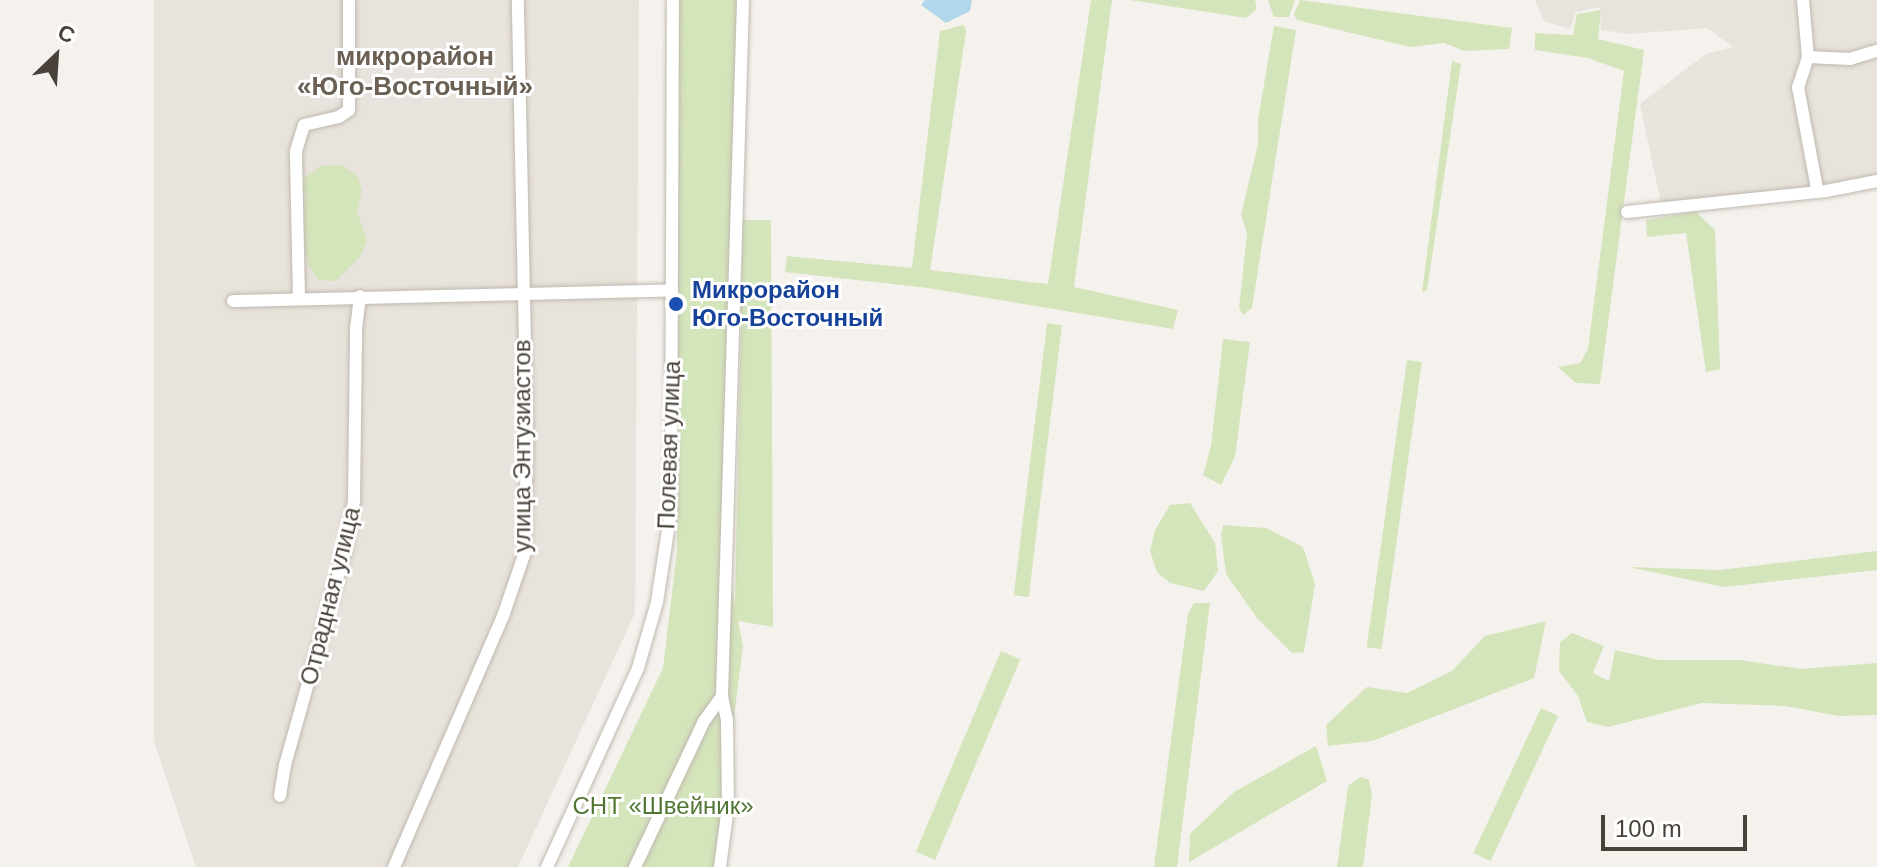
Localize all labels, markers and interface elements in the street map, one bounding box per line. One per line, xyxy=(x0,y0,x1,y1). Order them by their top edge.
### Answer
north arrow xyxy=(16,16,96,96)
text: С xyxy=(54,19,79,48)
district label: микрорайон «Юго-Восточный» xyxy=(297,41,533,102)
place label: Микрорайон Юго-Восточный xyxy=(692,276,883,332)
marker: Микрорайон Юго-Восточный xyxy=(667,295,685,313)
street label: улица Энтузиастов xyxy=(508,340,536,552)
street label: Полевая улица xyxy=(652,360,686,530)
street label: Отрадная улица xyxy=(294,504,366,688)
park label: СНТ «Швейник» xyxy=(572,792,754,820)
scale bar xyxy=(1605,799,1751,849)
text: 100 m xyxy=(1615,815,1682,842)

